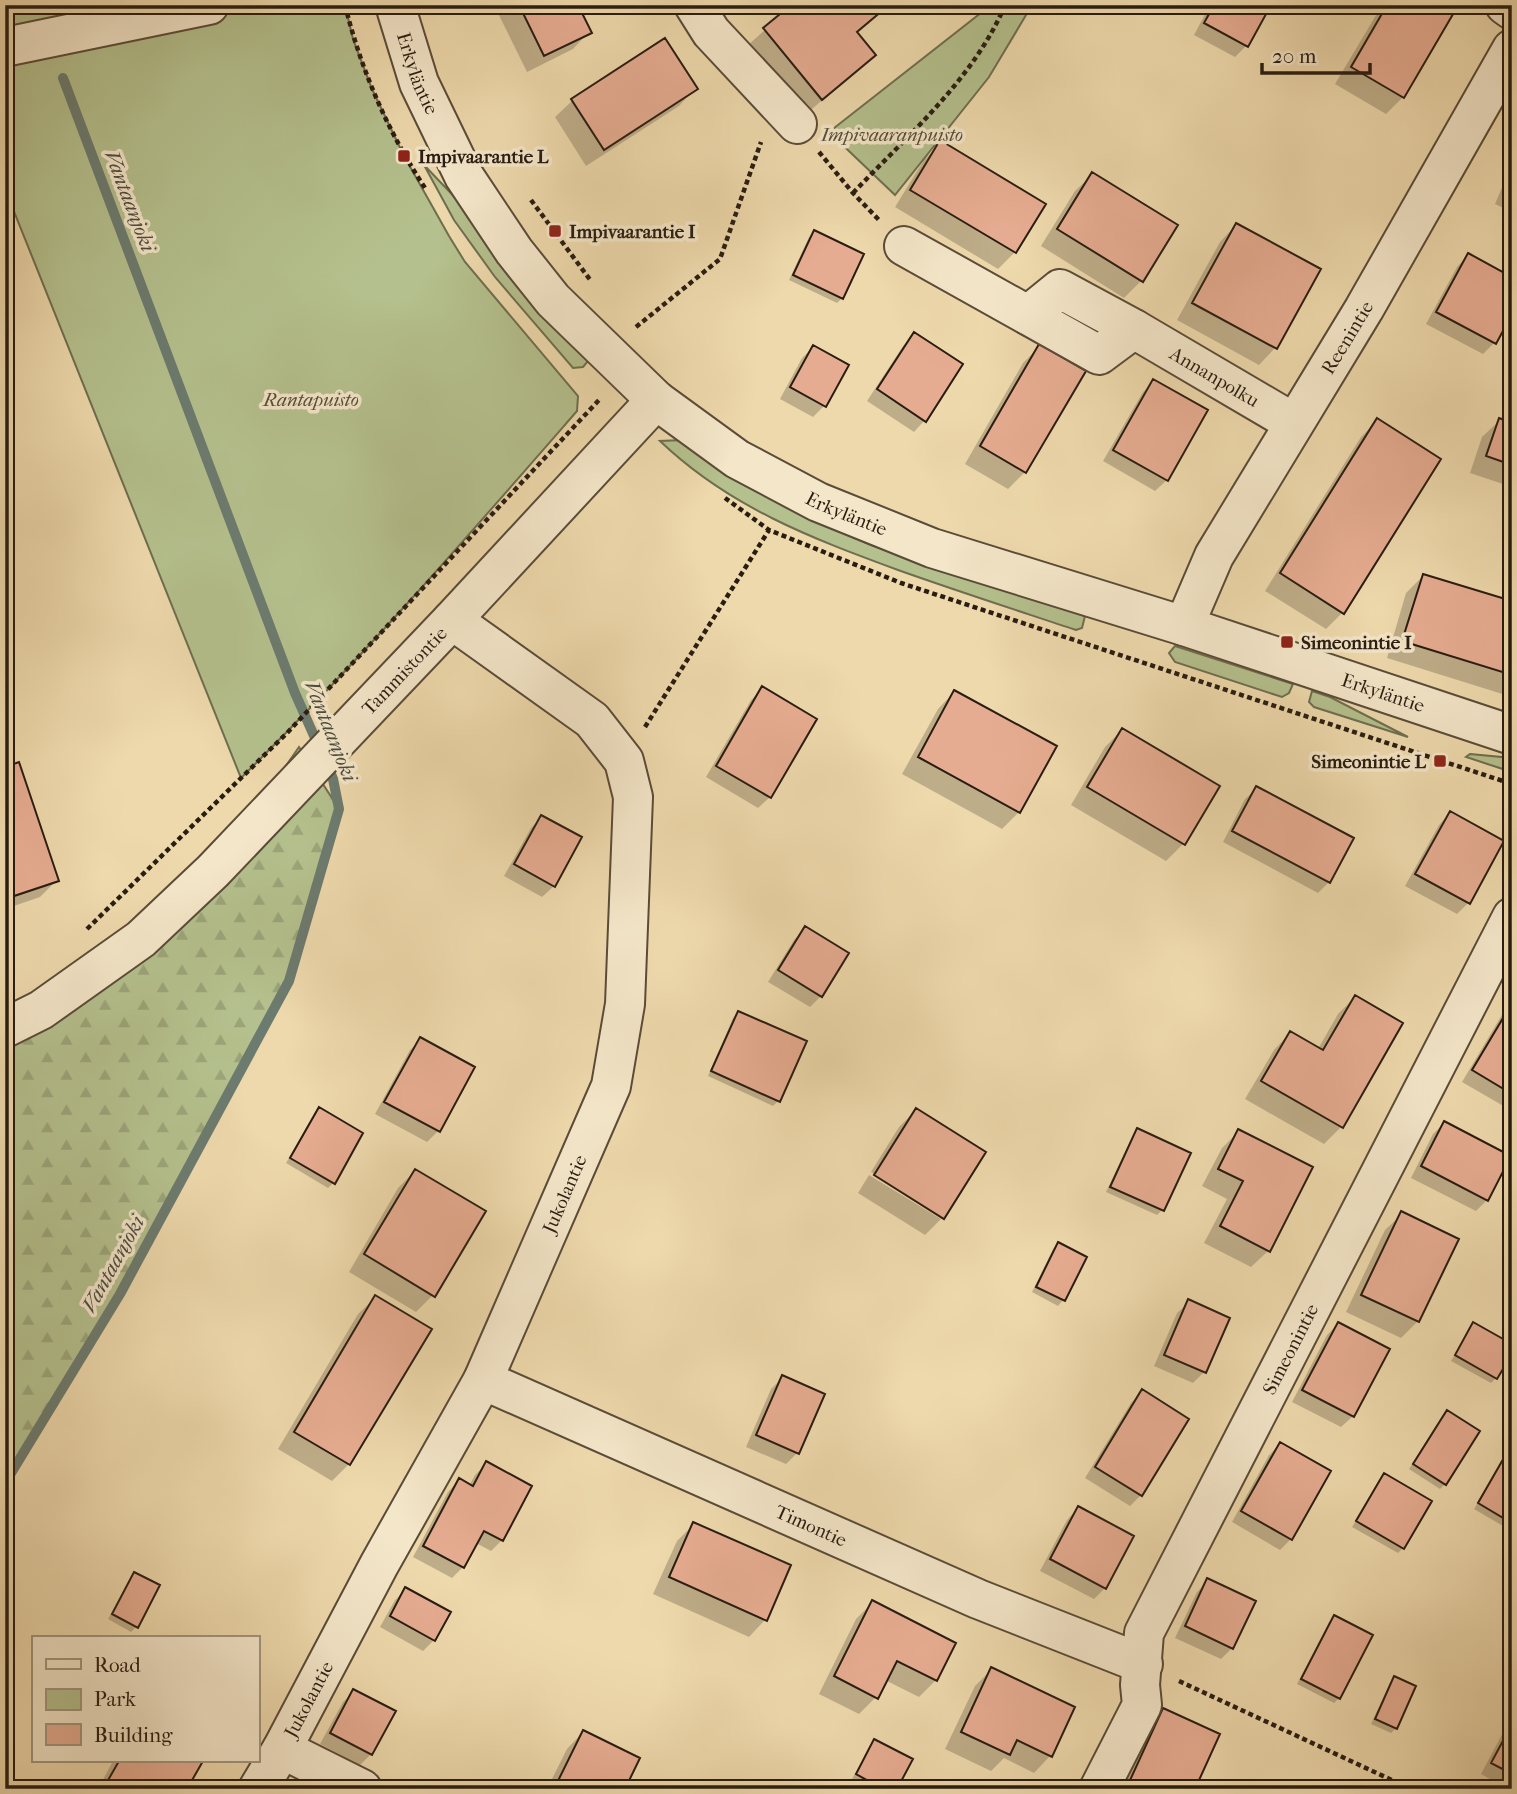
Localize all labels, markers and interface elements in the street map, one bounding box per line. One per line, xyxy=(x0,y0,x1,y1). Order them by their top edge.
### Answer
street label: Erkyläntie xyxy=(392,30,443,118)
scale bar xyxy=(1262,32,1370,76)
text: 20 m xyxy=(1272,44,1317,68)
park label: Impivaaranpuisto xyxy=(820,124,963,146)
place label: Impivaarantie L xyxy=(418,146,549,168)
water label: Vantaanjoki xyxy=(100,147,161,257)
marker: Impivaarantie L xyxy=(396,148,412,164)
place label: Impivaarantie I xyxy=(569,221,696,243)
marker: Impivaarantie I xyxy=(547,223,563,239)
street label: Reenintie xyxy=(1317,297,1378,378)
street label: Annanpolku xyxy=(1165,342,1263,412)
park label: Rantapuisto xyxy=(261,389,359,411)
street label: Erkyläntie xyxy=(802,487,890,541)
street label: Tammistontie xyxy=(358,622,452,720)
place label: Simeonintie I xyxy=(1301,632,1412,654)
marker: Simeonintie I xyxy=(1279,634,1295,650)
street label: Erkyläntie xyxy=(1339,669,1427,717)
water label: Vantaanjoki xyxy=(300,677,363,787)
place label: Simeonintie L xyxy=(1311,751,1427,773)
marker: Simeonintie L xyxy=(1432,753,1448,769)
street label: Jukolantie xyxy=(538,1152,592,1239)
water label: Vantaanjoki xyxy=(77,1210,150,1316)
street label: Simeonintie xyxy=(1258,1300,1323,1399)
street label: Timontie xyxy=(772,1501,850,1552)
legend xyxy=(32,1636,259,1762)
text: Road xyxy=(94,1653,141,1677)
street label: Jukolantie xyxy=(279,1658,338,1743)
text: Park xyxy=(94,1687,136,1711)
text: Building xyxy=(94,1723,173,1747)

